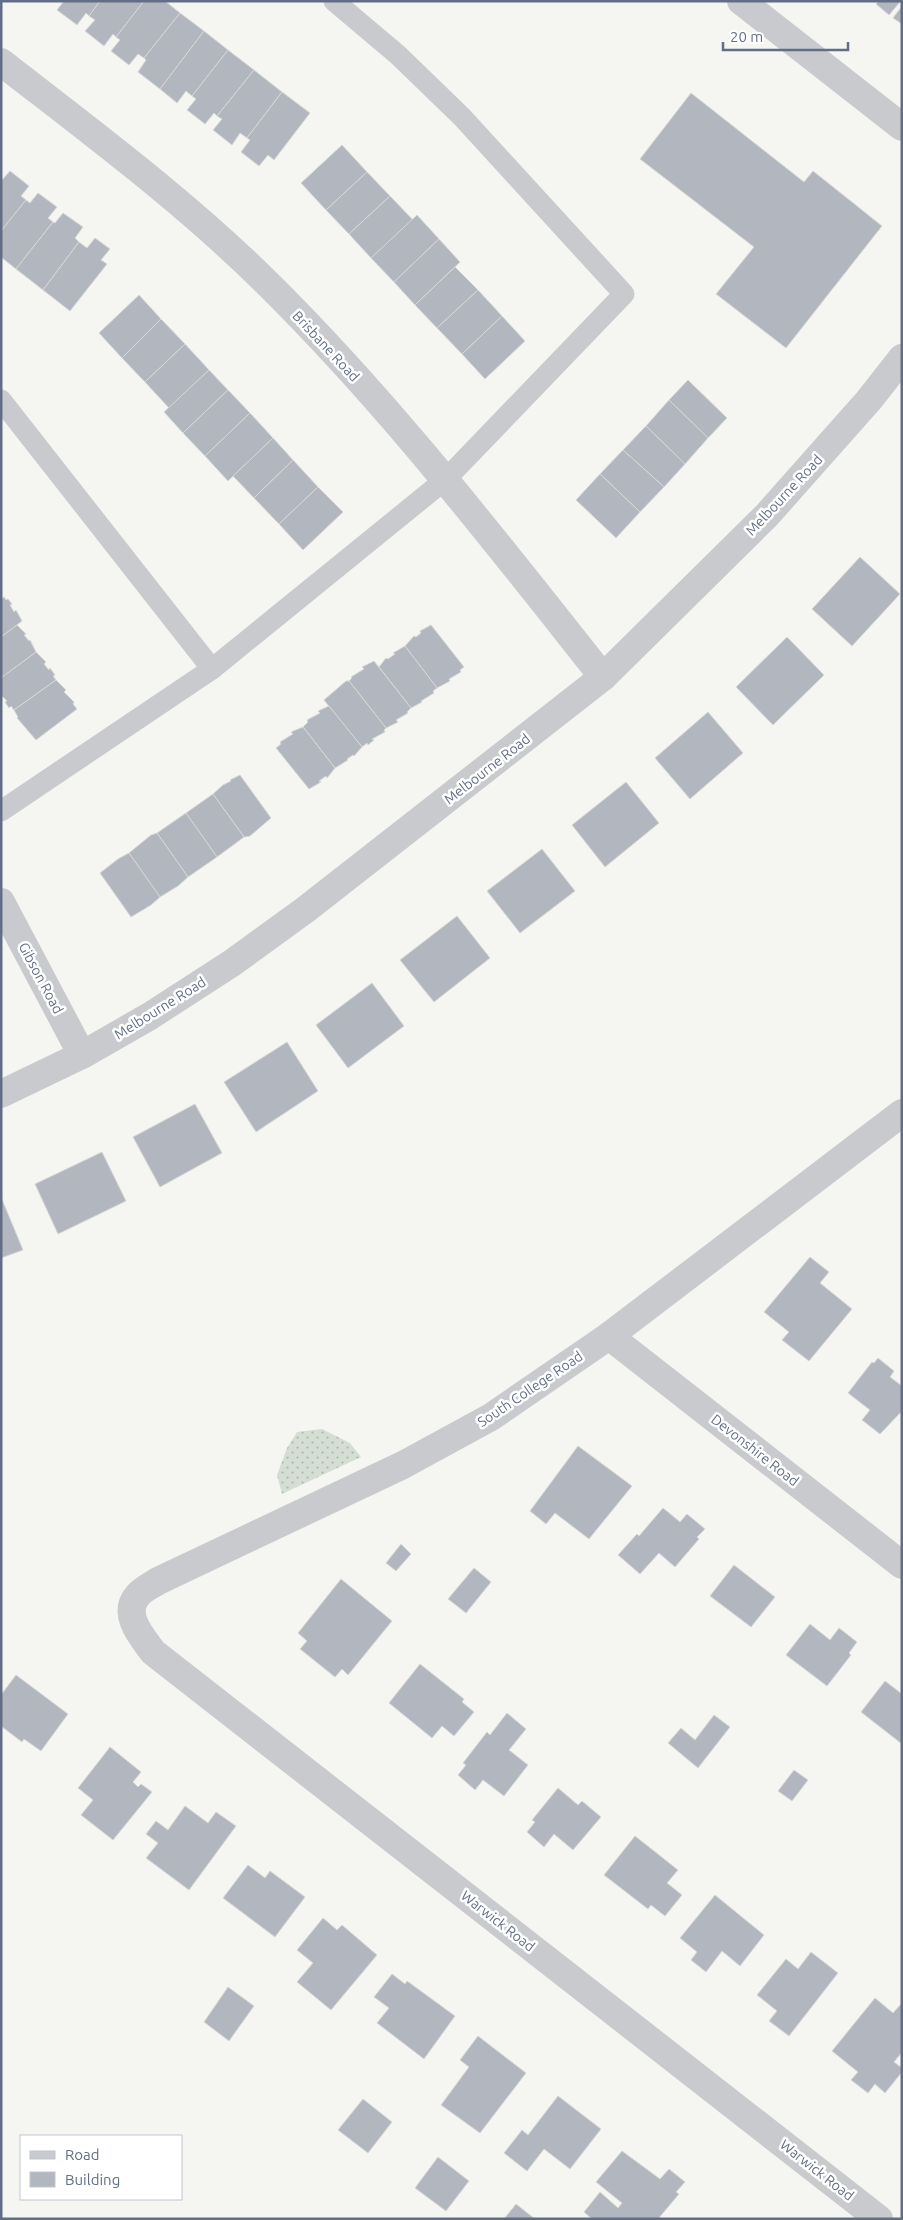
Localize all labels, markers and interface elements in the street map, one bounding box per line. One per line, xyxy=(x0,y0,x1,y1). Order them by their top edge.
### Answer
scale bar xyxy=(723,20,848,52)
text: 20 m xyxy=(730,28,763,45)
street label: Brisbane Road xyxy=(289,308,363,384)
street label: Melbourne Road xyxy=(743,451,825,539)
street label: Melbourne Road xyxy=(441,731,533,807)
street label: Gibson Road xyxy=(15,940,67,1016)
street label: Melbourne Road xyxy=(111,974,209,1042)
street label: South College Road xyxy=(474,1348,586,1430)
street label: Devonshire Road xyxy=(708,1411,802,1489)
street label: Warwick Road xyxy=(458,1887,538,1955)
legend xyxy=(20,2135,182,2200)
street label: Warwick Road xyxy=(777,2136,857,2204)
text: Road xyxy=(65,2146,100,2163)
text: Building xyxy=(65,2171,120,2188)

